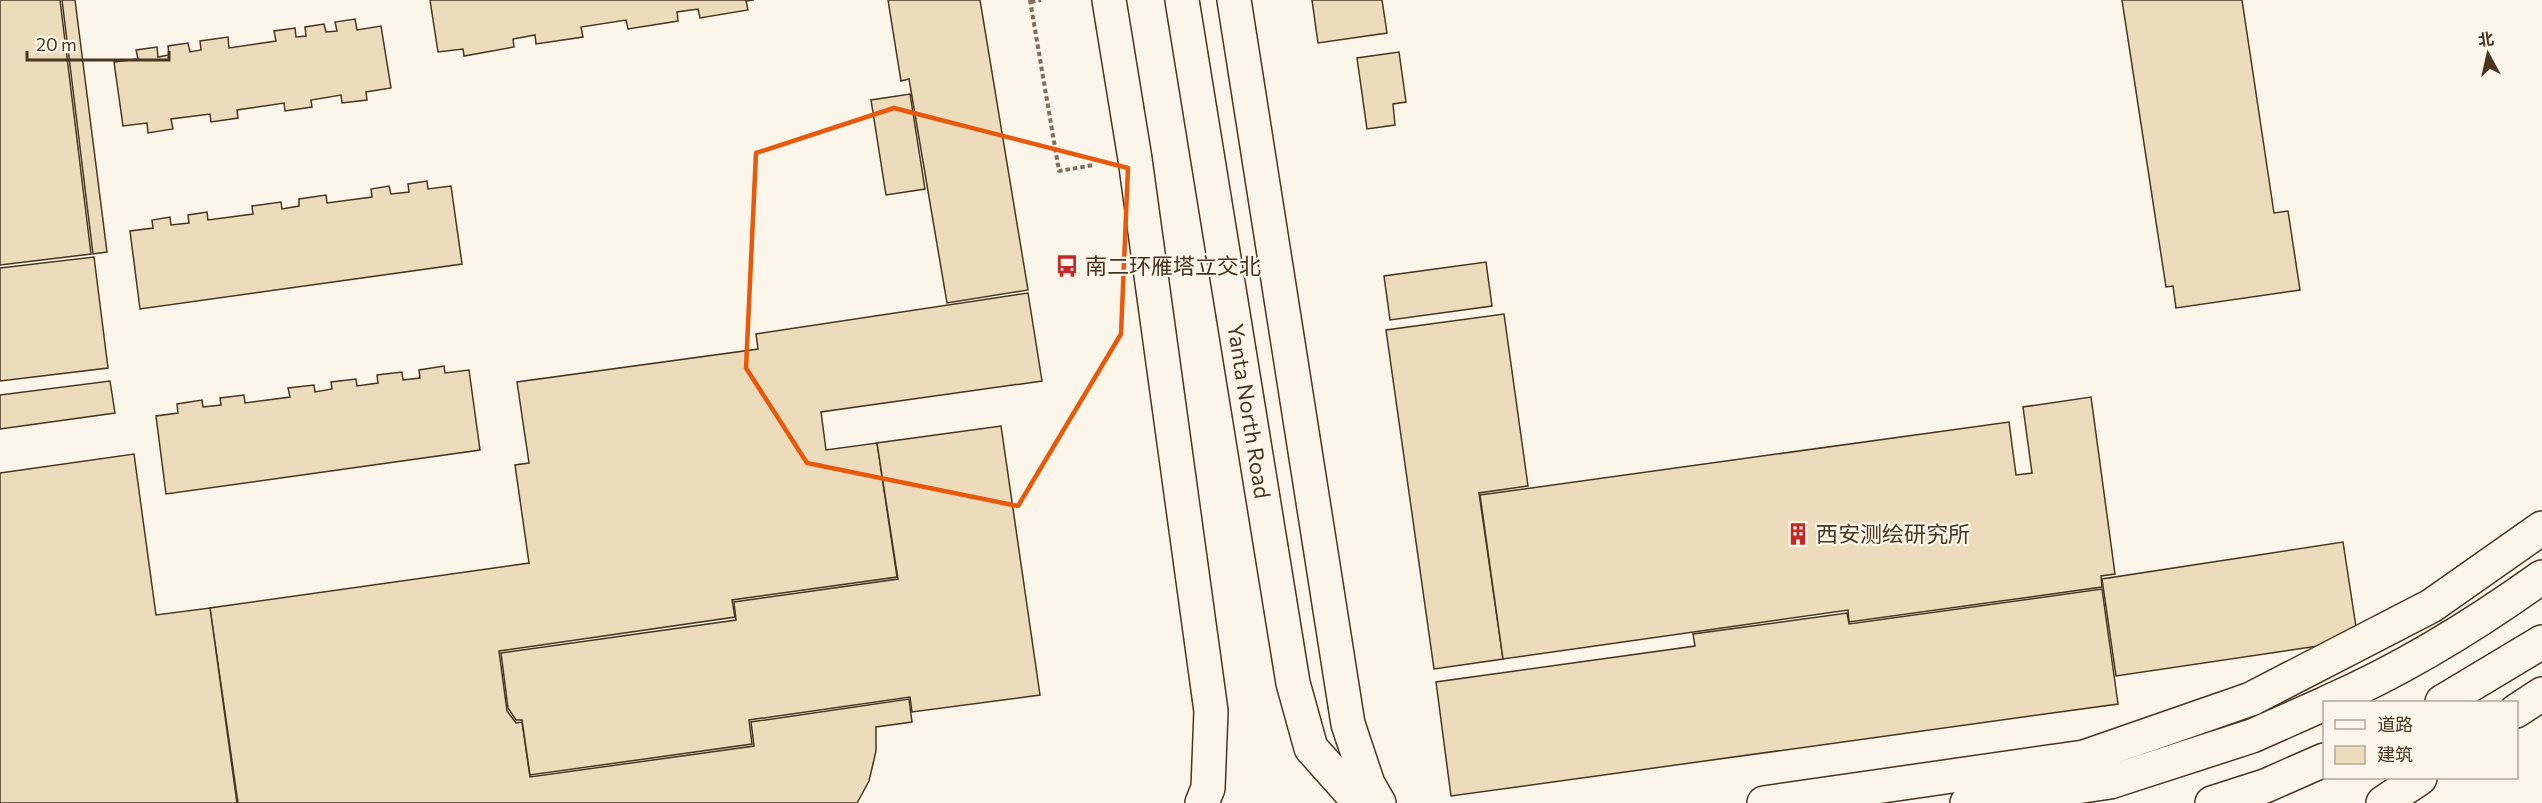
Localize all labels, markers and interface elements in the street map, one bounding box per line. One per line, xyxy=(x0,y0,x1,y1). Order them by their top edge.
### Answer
scale bar xyxy=(27,24,170,62)
north arrow xyxy=(2458,24,2518,84)
text: 北 xyxy=(2477,28,2495,49)
text: 20 m xyxy=(36,33,77,55)
place label: 南二环雁塔立交北 xyxy=(1085,252,1261,279)
bus stop icon: 南二环雁塔立交北 xyxy=(1054,253,1080,279)
street label: Yanta North Road xyxy=(1222,322,1277,500)
place label: 西安测绘研究所 xyxy=(1816,520,1970,547)
building icon: 西安测绘研究所 xyxy=(1785,521,1811,547)
legend xyxy=(2323,701,2518,779)
text: 道路 xyxy=(2377,713,2413,735)
text: 建筑 xyxy=(2377,743,2413,765)

